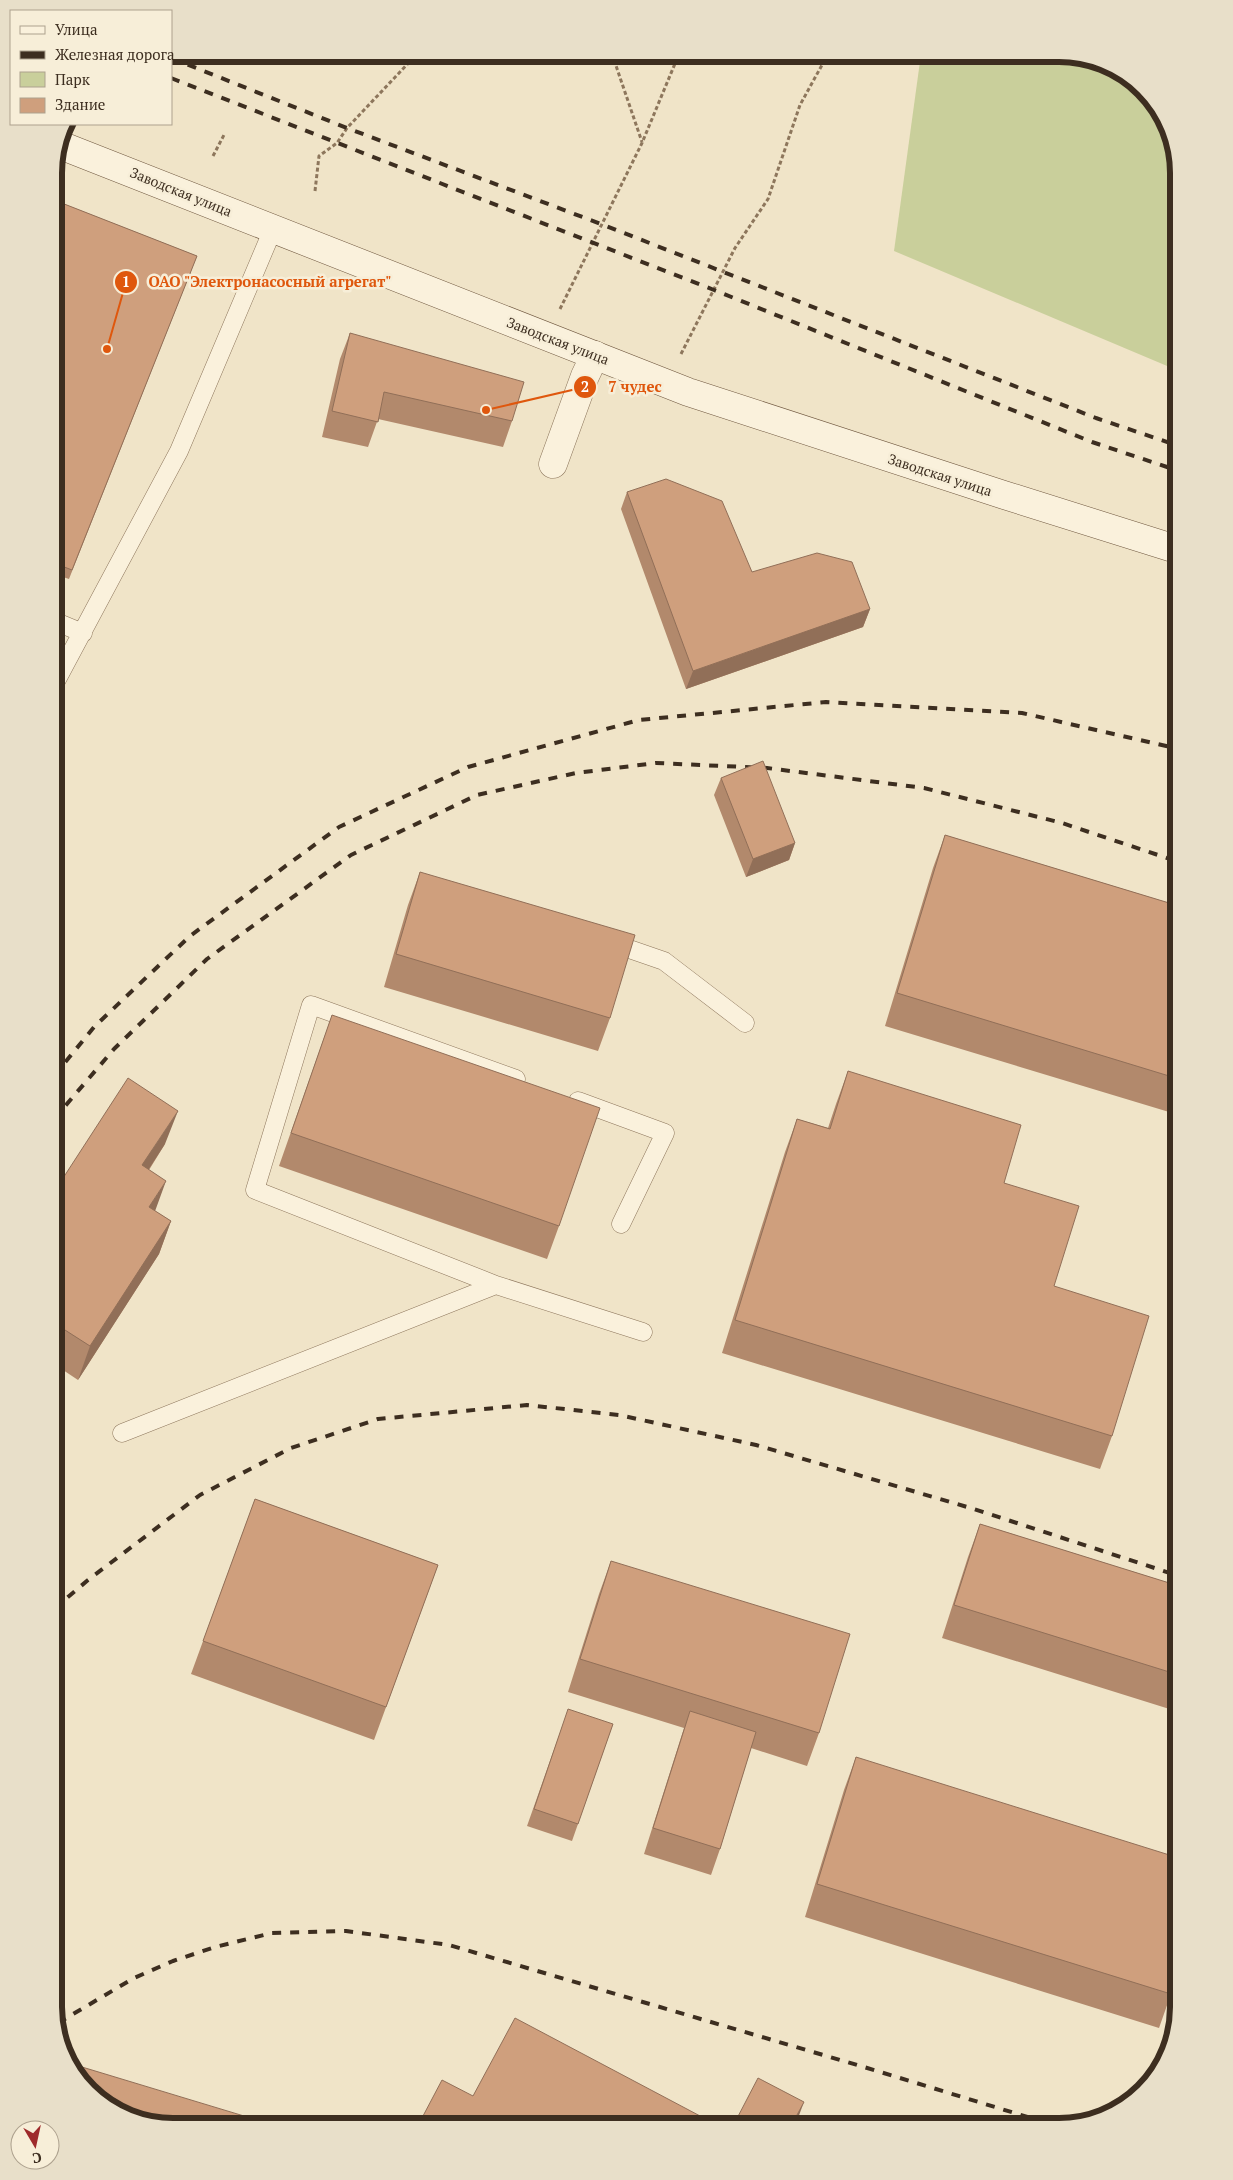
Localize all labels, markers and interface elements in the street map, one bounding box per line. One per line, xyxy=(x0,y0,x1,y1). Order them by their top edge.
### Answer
legend xyxy=(10,10,172,125)
text: Улица xyxy=(55,19,98,39)
text: Железная дорога xyxy=(55,44,175,64)
text: Парк xyxy=(55,69,91,89)
text: Здание xyxy=(55,94,105,114)
street label: Заводская улица xyxy=(127,162,235,221)
callout: ОАО "Электронасосный агрегат" xyxy=(114,267,402,297)
text: 1 xyxy=(122,271,130,291)
text: ОАО "Электронасосный агрегат" xyxy=(148,271,392,291)
street label: Заводская улица xyxy=(504,312,612,369)
callout: 7 чудес xyxy=(573,372,671,402)
text: 2 xyxy=(581,376,589,396)
text: 7 чудес xyxy=(608,376,662,396)
street label: Заводская улица xyxy=(886,449,995,500)
north arrow xyxy=(10,2120,60,2170)
text: С xyxy=(31,2148,43,2168)

